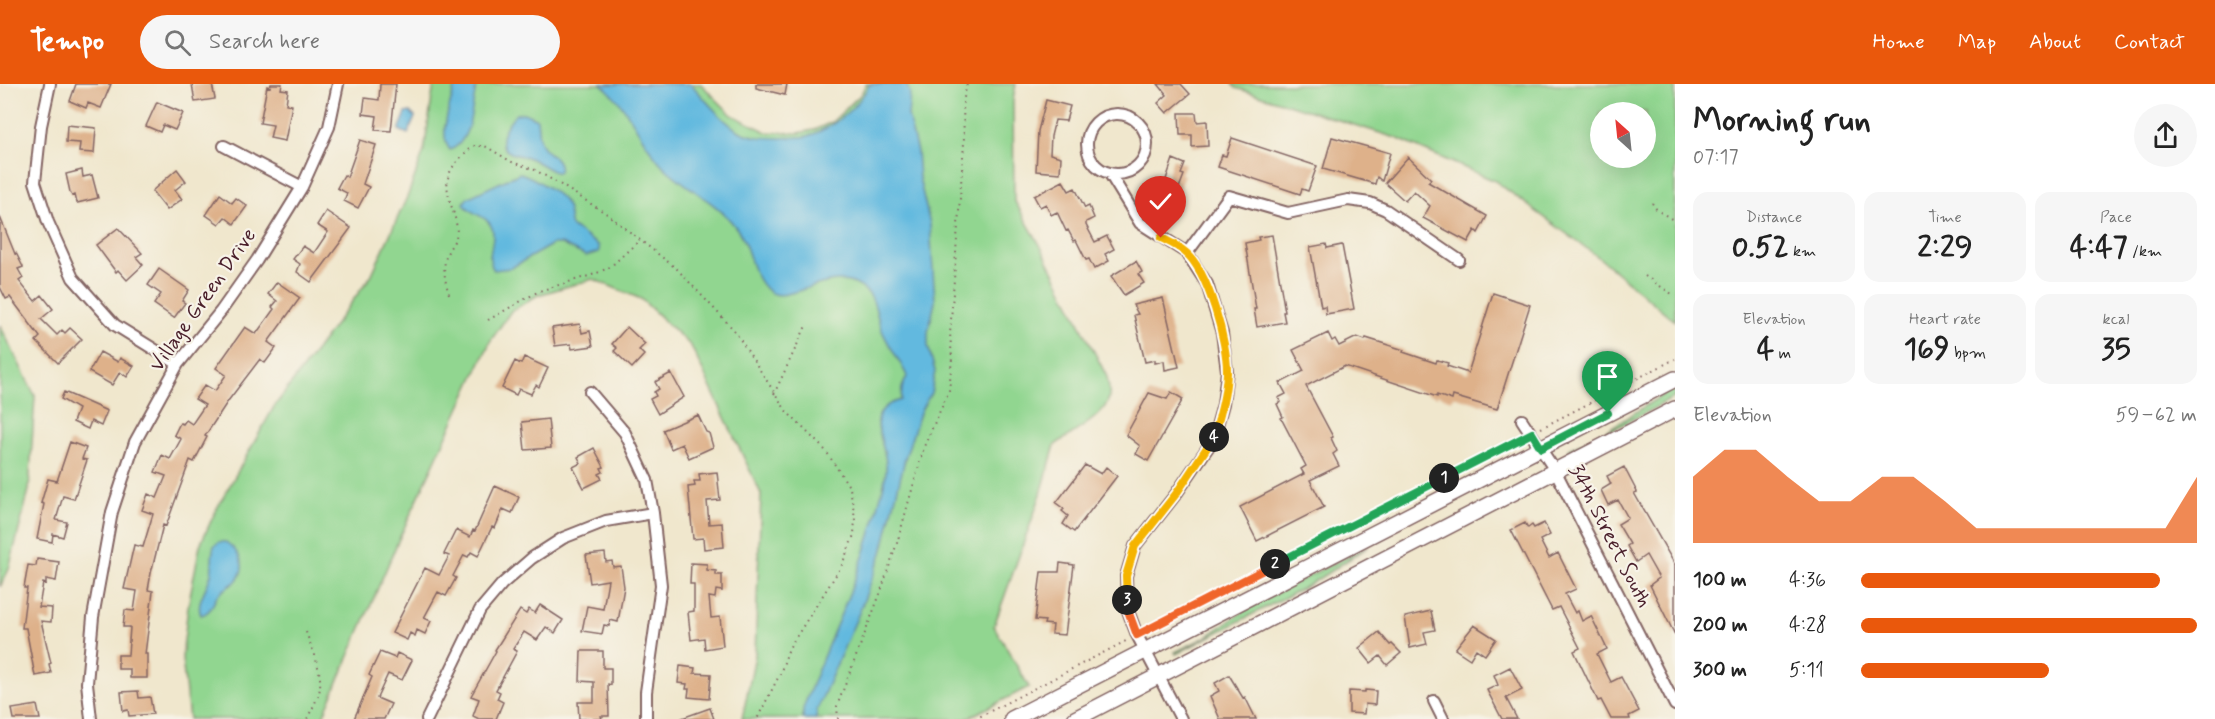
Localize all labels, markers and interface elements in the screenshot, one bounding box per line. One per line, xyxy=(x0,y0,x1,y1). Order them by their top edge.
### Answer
search box xyxy=(140,15,560,69)
text: Tempo xyxy=(30,24,104,61)
icon: search xyxy=(161,26,194,59)
text: Search here xyxy=(209,28,320,56)
text: Home xyxy=(1873,28,1925,56)
text: Map xyxy=(1958,28,1996,56)
text: About xyxy=(2029,28,2081,56)
text: Contact xyxy=(2114,28,2185,56)
text: Morning run xyxy=(1693,99,1871,143)
north arrow xyxy=(1590,102,1656,168)
map controls xyxy=(1590,102,1656,168)
button: share xyxy=(2134,104,2197,167)
text: 07:17 xyxy=(1693,144,1739,171)
pin xyxy=(1135,176,1186,238)
icon: check xyxy=(1144,185,1177,218)
text: Distance xyxy=(1746,207,1802,228)
text: Time xyxy=(1928,207,1962,228)
text: Pace xyxy=(2100,207,2132,228)
street label: Village Green Drive xyxy=(143,223,263,377)
text: 0.52 xyxy=(1732,228,1789,267)
text: 2:29 xyxy=(1917,228,1973,267)
text: 4:47 xyxy=(2070,228,2128,267)
text: km xyxy=(1789,241,1816,262)
text: /km xyxy=(2128,241,2162,262)
text: Elevation xyxy=(1743,309,1806,330)
text: Heart rate xyxy=(1909,309,1981,330)
text: kcal xyxy=(2103,309,2129,330)
text: 4 xyxy=(1757,330,1774,369)
text: 169 xyxy=(1904,330,1950,369)
text: 35 xyxy=(2101,330,2131,369)
text: m xyxy=(1774,343,1791,364)
text: bpm xyxy=(1950,343,1986,364)
pin xyxy=(1582,351,1633,413)
icon: arrive xyxy=(1591,360,1624,393)
text: Elevation xyxy=(1693,402,1772,429)
text: 59–62 m xyxy=(2116,402,2197,429)
pin: 4 xyxy=(1199,422,1229,452)
text: 4 xyxy=(1209,426,1219,447)
street label: 34th Street South xyxy=(1562,460,1658,612)
pin: 1 xyxy=(1429,463,1459,493)
text: 1 xyxy=(1440,467,1448,488)
pin: 2 xyxy=(1260,549,1290,579)
text: 2 xyxy=(1271,553,1279,574)
text: 100 m xyxy=(1693,567,1747,594)
text: 4:36 xyxy=(1789,567,1826,594)
pin: 3 xyxy=(1112,585,1142,615)
text: 3 xyxy=(1123,589,1131,610)
text: 200 m xyxy=(1693,612,1748,639)
text: 4:28 xyxy=(1789,612,1827,639)
text: 300 m xyxy=(1693,657,1747,684)
text: 5:11 xyxy=(1789,657,1824,684)

